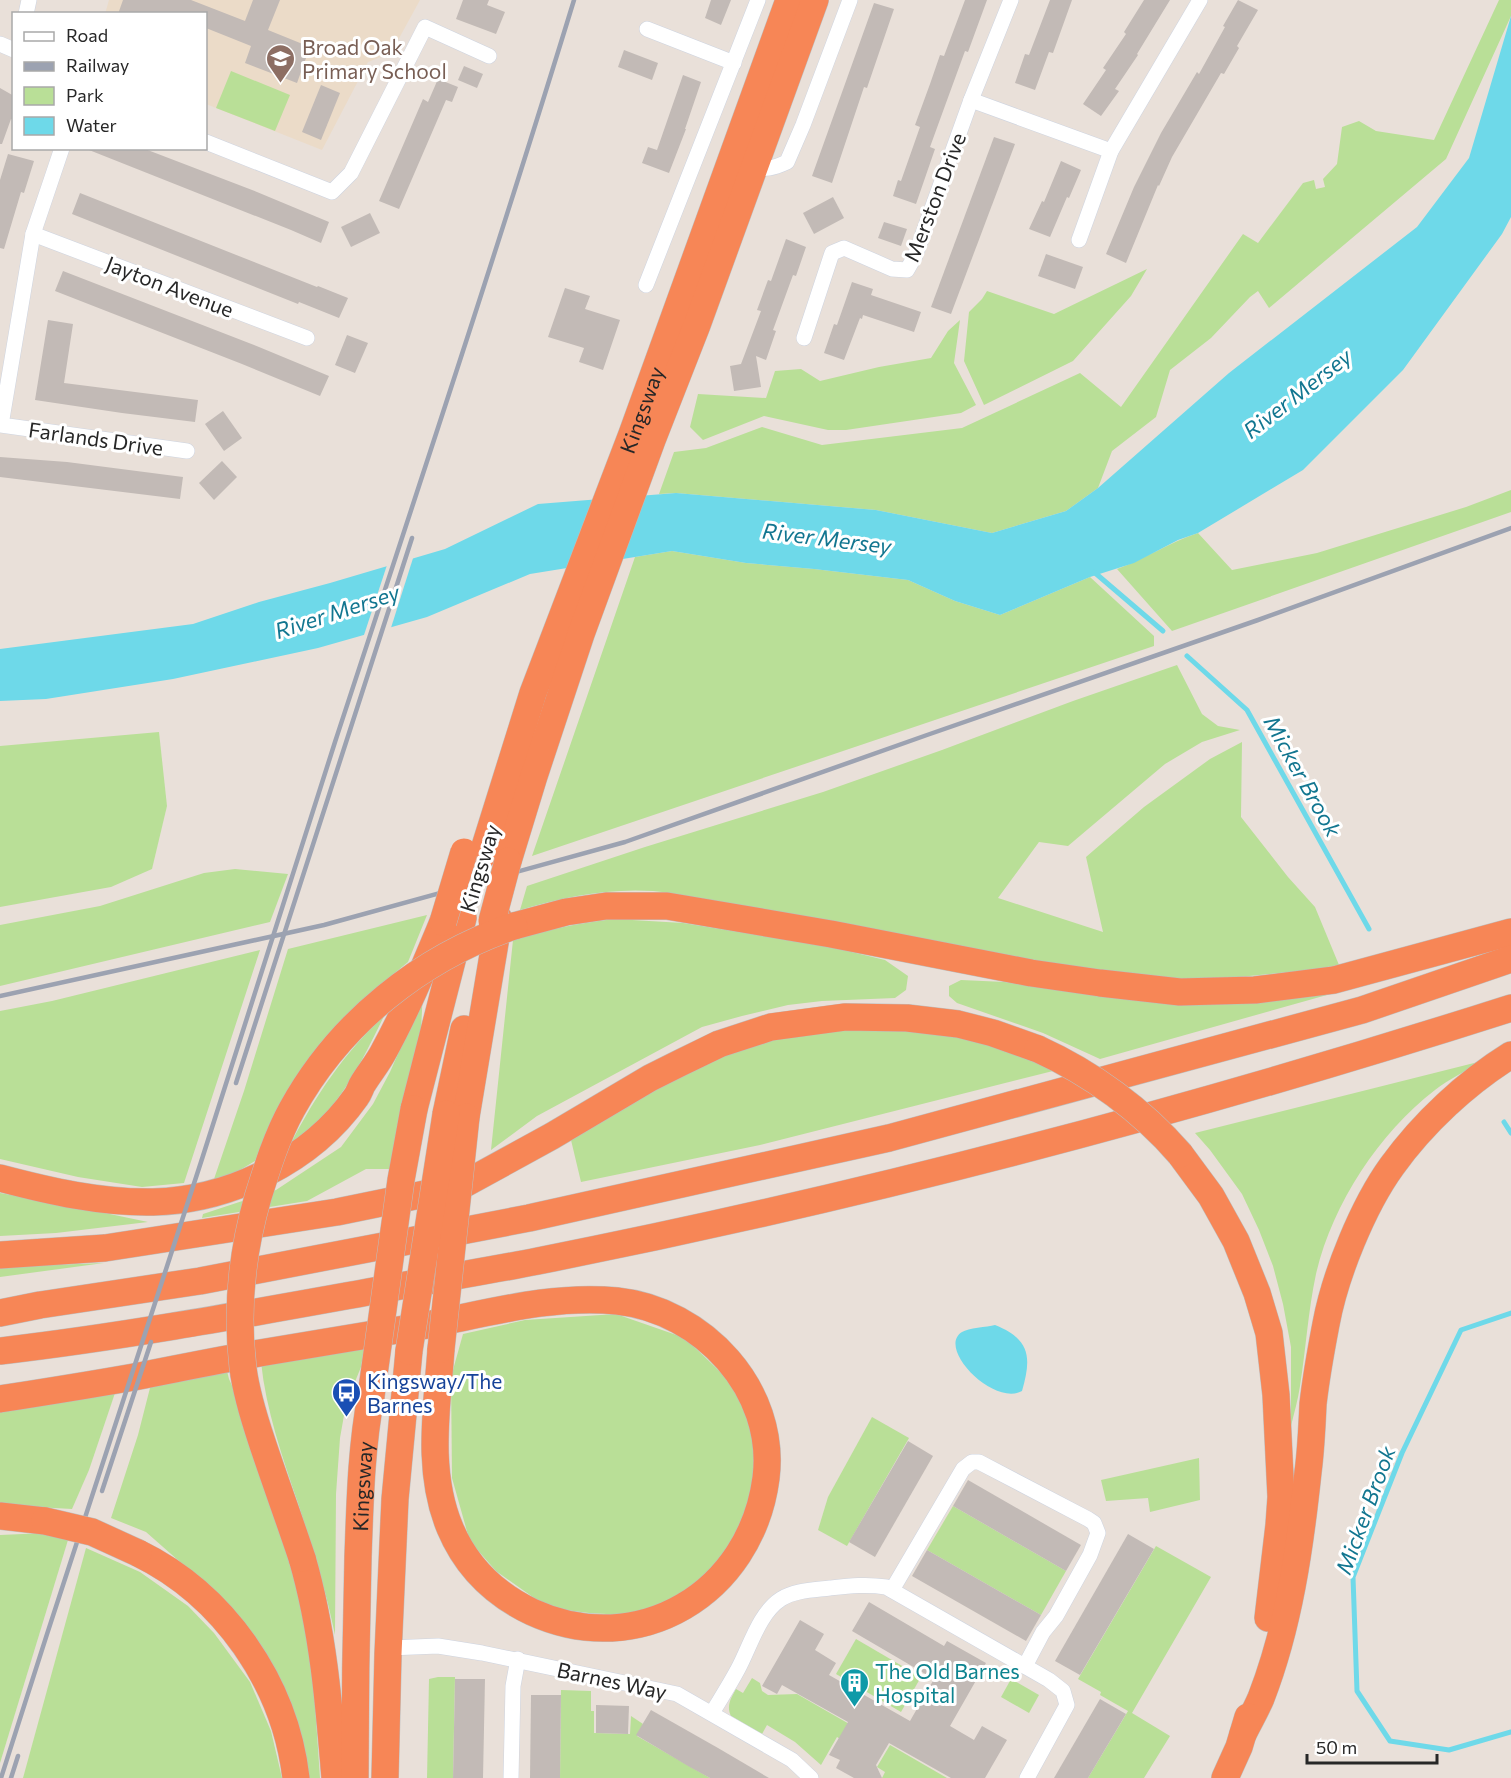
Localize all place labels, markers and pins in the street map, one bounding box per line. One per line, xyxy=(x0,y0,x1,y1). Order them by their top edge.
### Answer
place label: Broad Oak Primary School xyxy=(302,34,447,83)
school or university icon: Broad Oak Primary School xyxy=(265,42,297,84)
place label: Kingsway/The Barnes xyxy=(367,1368,502,1417)
bus stop icon: Kingsway/The Barnes xyxy=(330,1376,362,1418)
place label: The Old Barnes Hospital xyxy=(875,1658,1020,1707)
building icon: The Old Barnes Hospital xyxy=(838,1666,870,1708)

